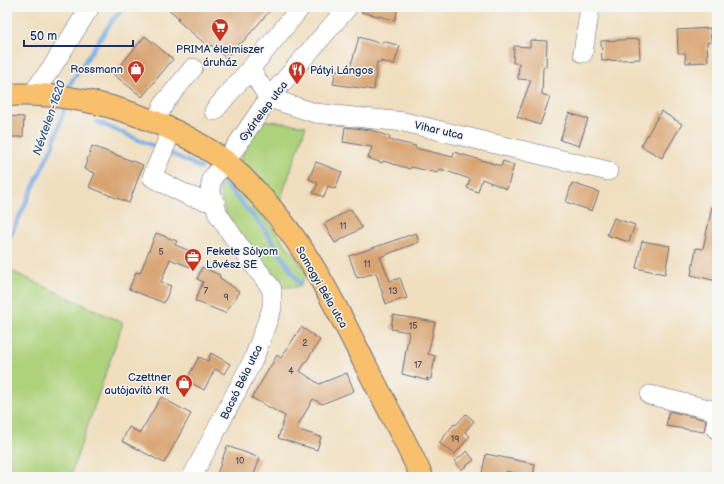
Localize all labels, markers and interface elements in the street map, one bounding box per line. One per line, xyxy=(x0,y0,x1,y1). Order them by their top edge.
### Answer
supermarket icon: PRIMA élelmiszer áruház xyxy=(210,17,230,42)
scale bar xyxy=(24,22,133,48)
text: 50 m xyxy=(30,29,57,44)
place label: PRIMA élelmiszer áruház xyxy=(176,43,265,69)
shop icon: Rossmann xyxy=(126,59,146,84)
restaurant icon: Pátyi Lángos xyxy=(287,60,307,85)
place label: Rossmann xyxy=(70,63,123,76)
place label: Pátyi Lángos xyxy=(310,64,374,77)
water label: Névtelen-1620 xyxy=(30,79,69,158)
street label: Gyártelep utca xyxy=(236,79,290,144)
street label: Vihar utca xyxy=(413,119,465,142)
house number: 11 xyxy=(340,221,346,232)
street label: Somogyi Béla utca xyxy=(293,244,350,330)
place label: Fekete Sólyom Lövész SE xyxy=(206,245,278,271)
house number: 5 xyxy=(158,247,164,258)
office icon: Fekete Sólyom Lövész SE xyxy=(183,247,203,272)
house number: 11 xyxy=(364,259,370,270)
house number: 7 xyxy=(204,286,209,297)
house number: 13 xyxy=(388,286,398,297)
house number: 9 xyxy=(223,292,229,303)
house number: 15 xyxy=(409,321,417,332)
house number: 2 xyxy=(302,338,308,349)
street label: Bacsó Béla utca xyxy=(218,343,265,422)
house number: 17 xyxy=(414,360,423,371)
house number: 4 xyxy=(288,366,294,377)
place label: Czettner autójavító Kft. xyxy=(105,371,172,397)
shop icon: Czettner autójavító Kft. xyxy=(174,373,194,398)
house number: 19 xyxy=(451,434,459,445)
house number: 10 xyxy=(236,456,244,467)

